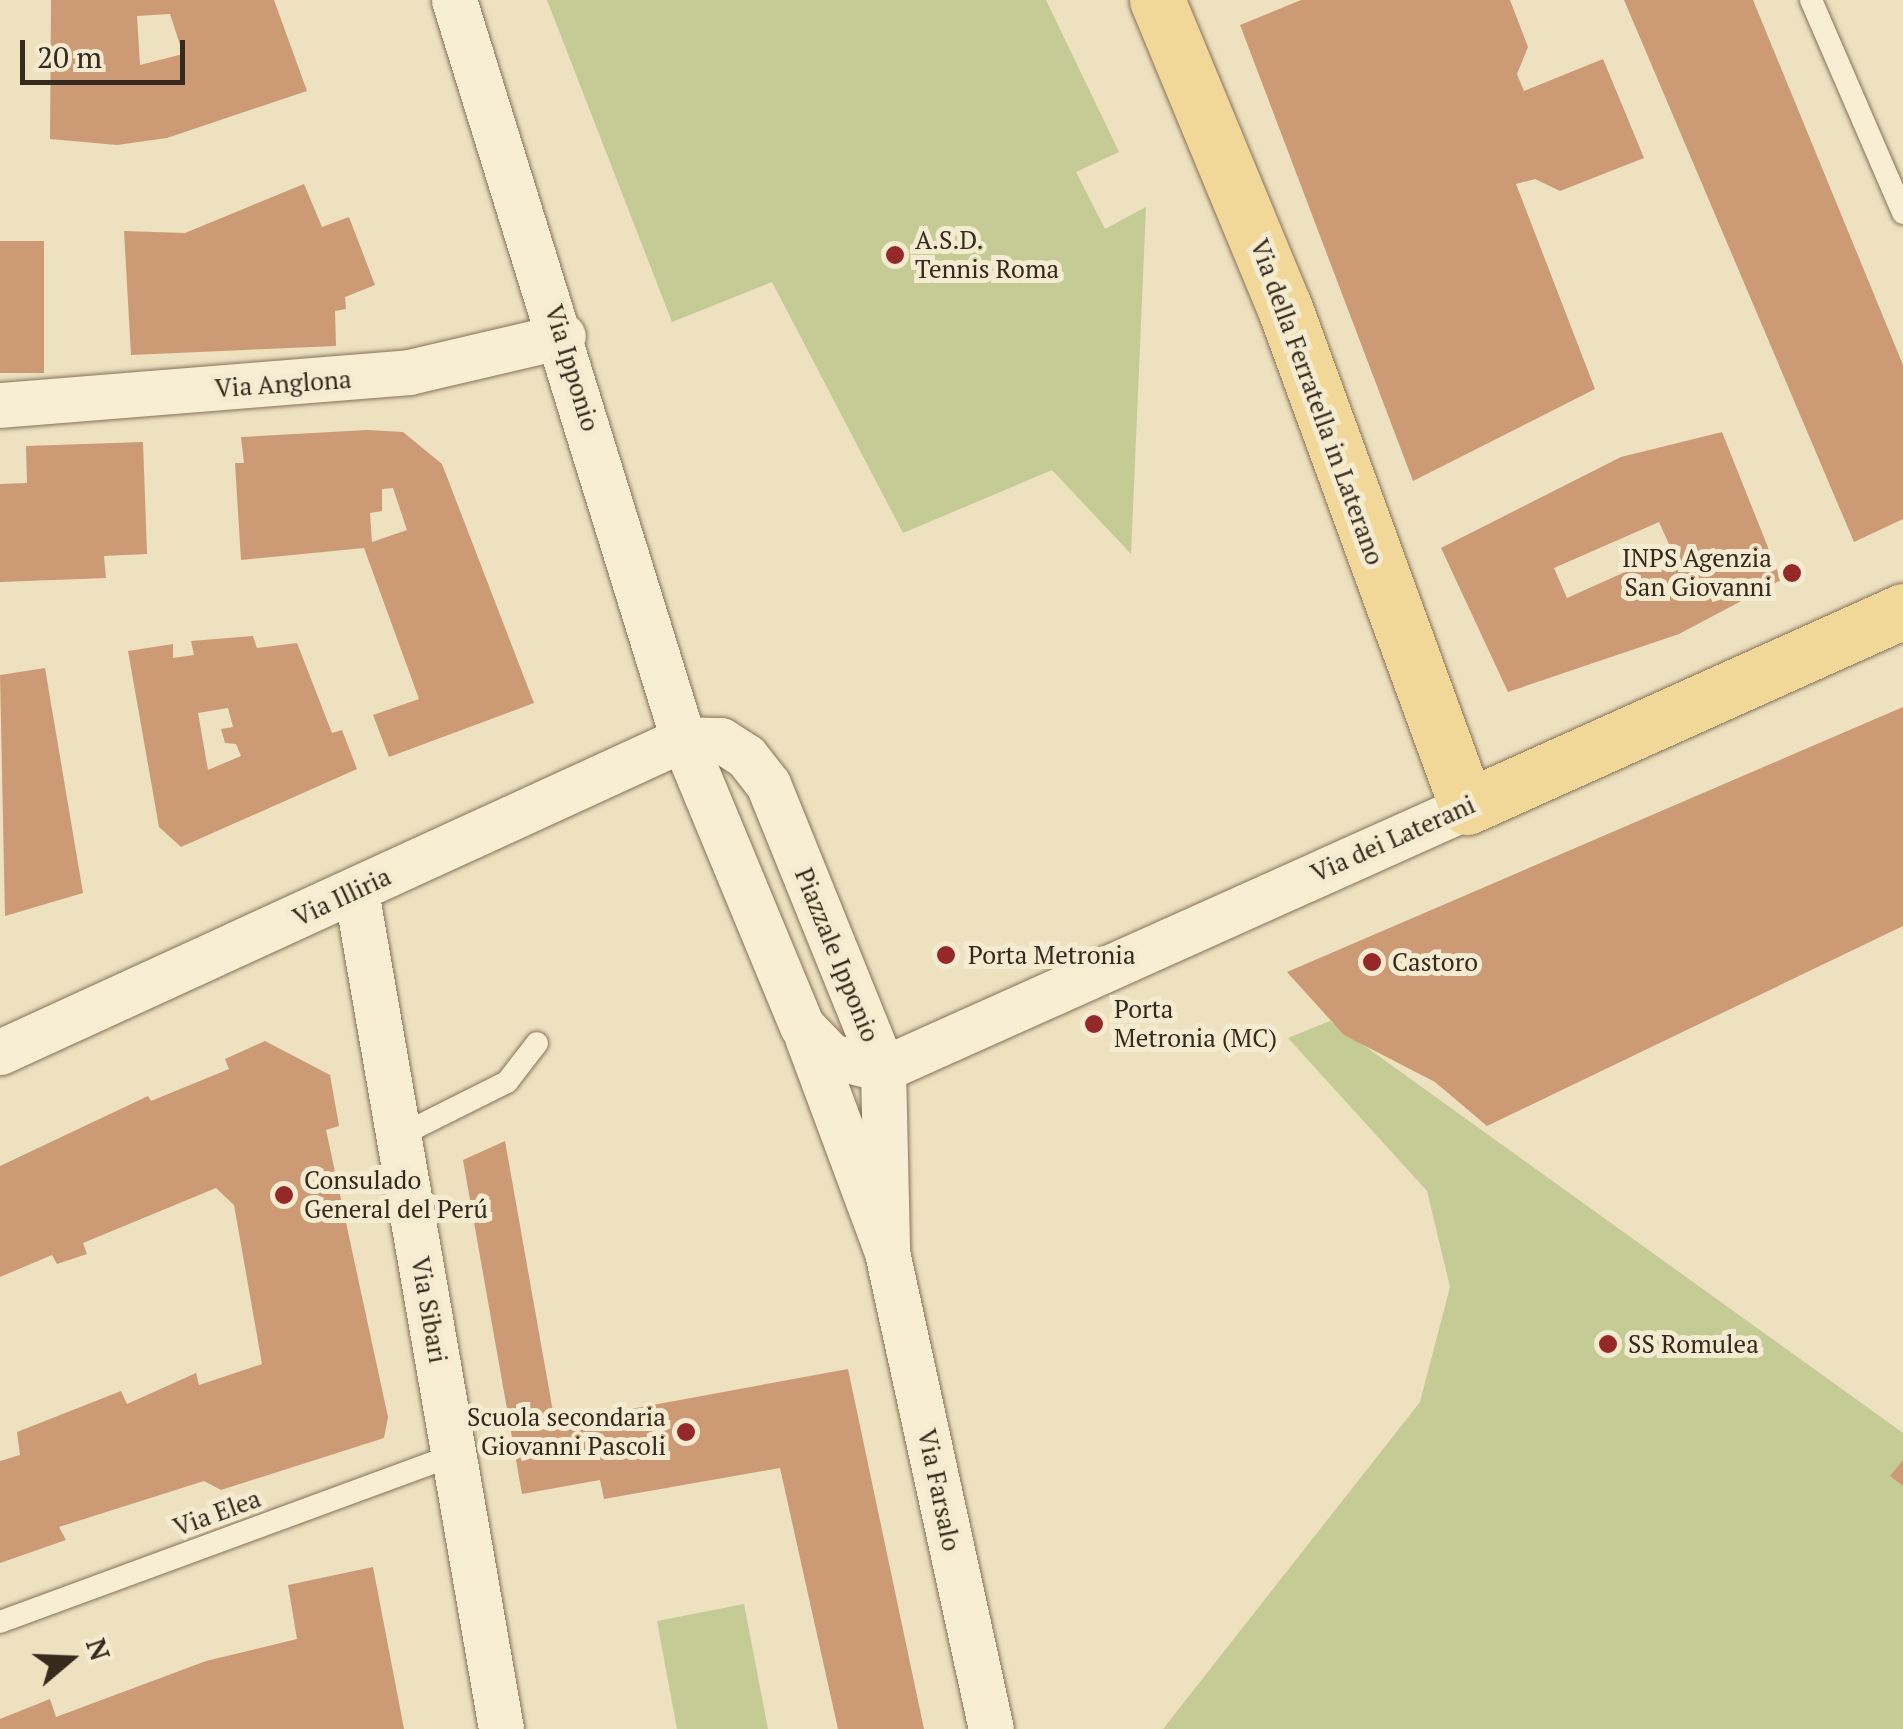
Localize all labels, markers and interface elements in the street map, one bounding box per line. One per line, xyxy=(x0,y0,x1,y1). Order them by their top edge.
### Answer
scale bar xyxy=(25,20,190,82)
text: 20 m xyxy=(37,37,102,77)
place label: A.S.D. Tennis Roma xyxy=(915,226,1059,285)
street label: Via della Ferratella in Laterano xyxy=(1244,235,1390,569)
marker: A.S.D. Tennis Roma xyxy=(884,244,906,266)
street label: Via Ipponio xyxy=(539,301,605,435)
street label: Via Anglona xyxy=(214,364,352,404)
place label: INPS Agenzia San Giovanni xyxy=(1621,544,1772,603)
marker: INPS Agenzia San Giovanni xyxy=(1781,562,1803,584)
street label: Via dei Laterani xyxy=(1306,789,1480,889)
street label: Via Illiria xyxy=(288,861,396,933)
street label: Piazzale Ipponio xyxy=(788,864,886,1046)
place label: Porta Metronia xyxy=(968,940,1135,970)
marker: Porta Metronia xyxy=(933,942,959,968)
place label: Castoro xyxy=(1392,947,1478,977)
marker: Castoro xyxy=(1361,951,1383,973)
place label: Porta Metronia (MC) xyxy=(1114,995,1277,1054)
marker: Porta Metronia (MC) xyxy=(1083,1013,1105,1035)
place label: Consulado General del Perú xyxy=(304,1166,488,1225)
marker: Consulado General del Perú xyxy=(273,1184,295,1206)
street label: Via Sibari xyxy=(405,1254,453,1366)
place label: SS Romulea xyxy=(1628,1329,1759,1359)
marker: SS Romulea xyxy=(1597,1333,1619,1355)
place label: Scuola secondaria Giovanni Pascoli xyxy=(467,1403,666,1462)
marker: Scuola secondaria Giovanni Pascoli xyxy=(675,1421,697,1443)
street label: Via Farsalo xyxy=(911,1426,967,1554)
street label: Via Elea xyxy=(169,1483,265,1543)
north arrow xyxy=(20,1609,120,1709)
text: N xyxy=(78,1633,120,1665)

